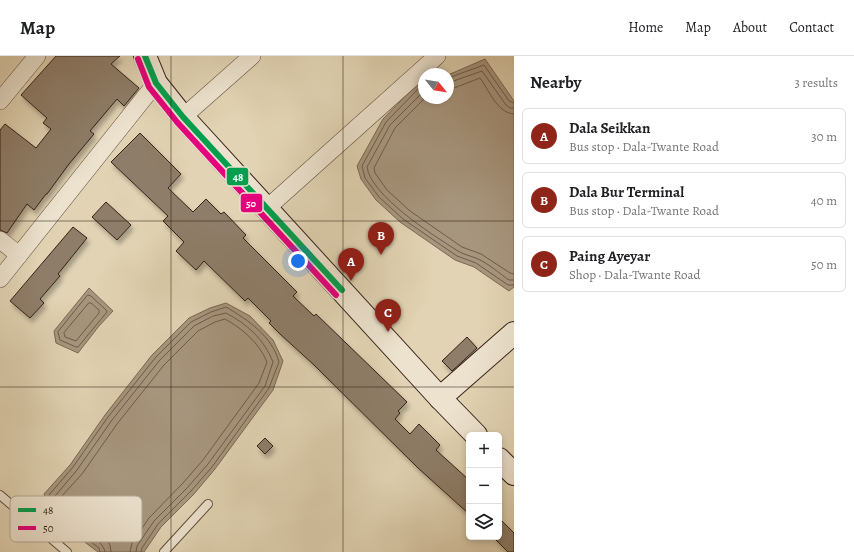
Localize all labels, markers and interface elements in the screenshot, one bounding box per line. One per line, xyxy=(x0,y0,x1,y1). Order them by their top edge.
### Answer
text: Map xyxy=(20,15,55,41)
text: Home xyxy=(628,18,663,37)
text: Map xyxy=(685,18,711,37)
text: About xyxy=(733,18,767,37)
text: Contact xyxy=(789,18,834,37)
north arrow xyxy=(418,68,454,104)
text: Nearby xyxy=(530,71,581,94)
text: 3 results xyxy=(794,74,838,91)
text: Dala Seikkan xyxy=(569,118,651,138)
text: A xyxy=(540,128,548,145)
text: 30 m xyxy=(811,128,837,145)
text: Bus stop · Dala-Twante Road xyxy=(569,138,719,155)
line badge: 48 xyxy=(226,167,249,186)
text: 48 xyxy=(233,170,243,185)
text: Dala Bur Terminal xyxy=(569,182,684,202)
text: B xyxy=(540,192,548,209)
text: 40 m xyxy=(811,192,837,209)
line badge: 50 xyxy=(240,193,263,213)
text: 50 xyxy=(246,196,257,211)
text: Bus stop · Dala-Twante Road xyxy=(569,202,719,219)
pin: B xyxy=(368,222,394,255)
text: Paing Ayeyar xyxy=(569,246,651,266)
pin: A xyxy=(338,248,364,281)
your location xyxy=(288,251,308,271)
text: C xyxy=(540,256,548,273)
text: 50 m xyxy=(811,256,837,273)
text: Shop · Dala-Twante Road xyxy=(569,266,701,283)
pin: C xyxy=(375,299,401,332)
map controls xyxy=(466,432,502,540)
button: + xyxy=(466,432,502,468)
button: − xyxy=(466,468,502,504)
legend xyxy=(10,496,142,542)
text: 48 xyxy=(43,503,53,518)
button: layers xyxy=(466,504,502,540)
text: 50 xyxy=(43,521,54,536)

